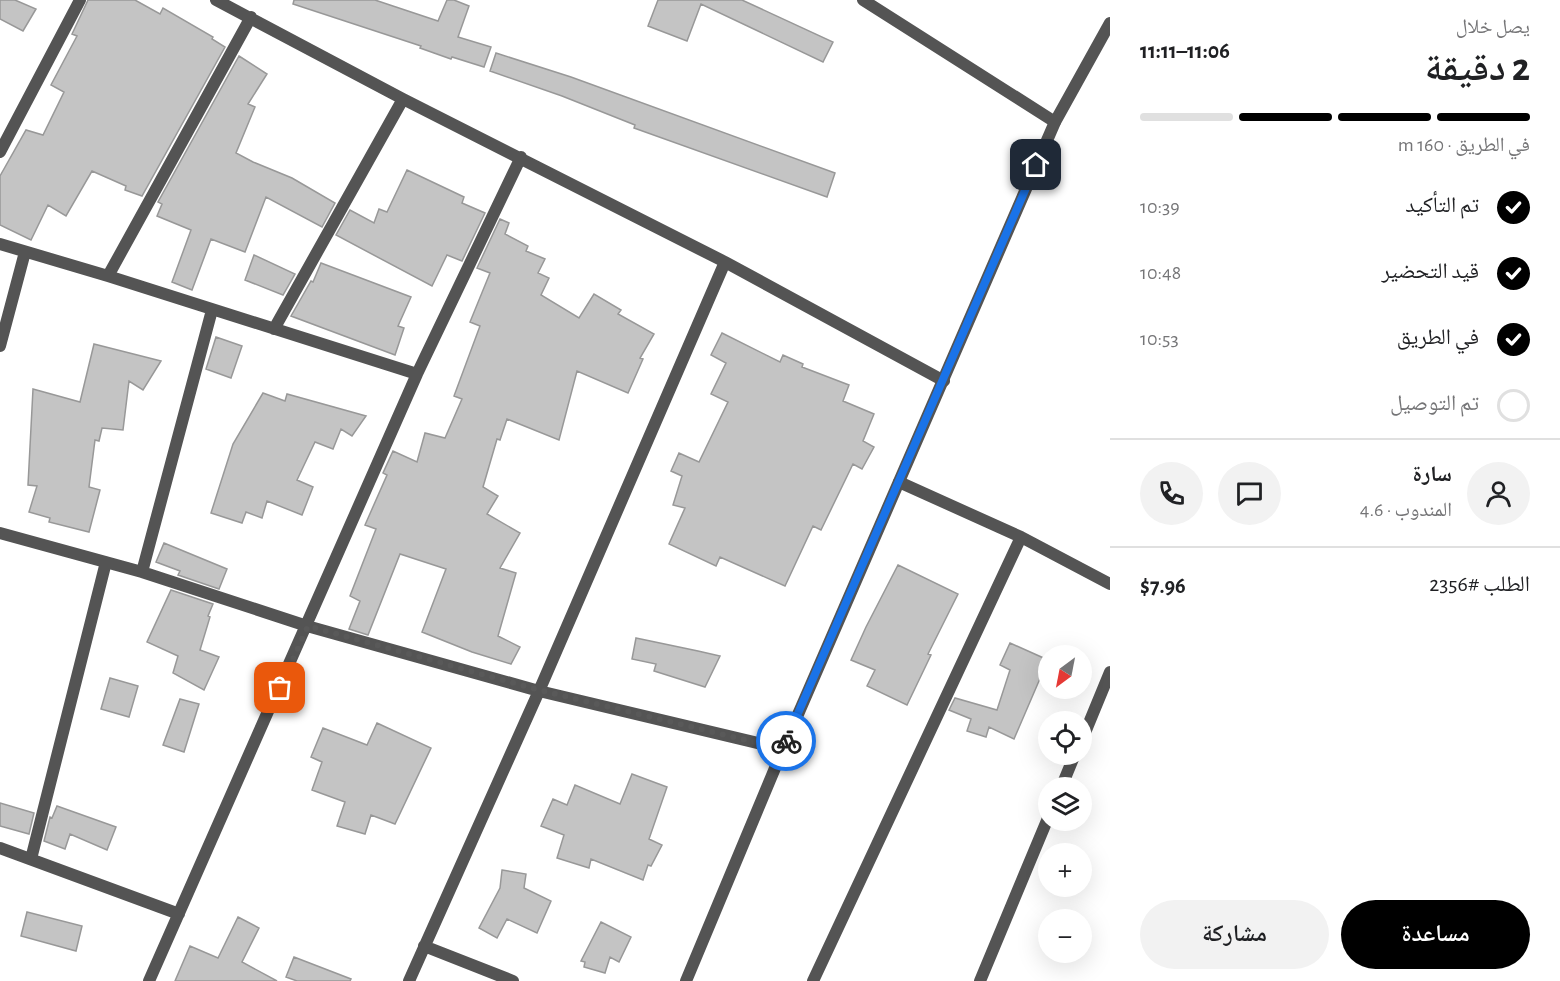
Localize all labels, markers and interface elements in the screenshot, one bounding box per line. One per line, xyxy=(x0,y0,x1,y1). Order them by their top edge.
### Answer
text: يصل خلال xyxy=(1456,17,1530,37)
text: 11:06–11:11 xyxy=(1140,40,1230,62)
text: 2 دقيقة xyxy=(1425,49,1530,88)
text: في الطريق · 160 m xyxy=(1398,135,1530,155)
pin xyxy=(1010,139,1061,190)
icon: home xyxy=(1019,148,1052,181)
icon: check xyxy=(1497,191,1530,224)
text: تم التأكيد xyxy=(1405,194,1479,216)
text: 10:39 xyxy=(1140,197,1180,217)
icon: check xyxy=(1497,257,1530,290)
text: قيد التحضير xyxy=(1381,260,1479,282)
text: 10:48 xyxy=(1140,263,1181,283)
icon: check xyxy=(1497,323,1530,356)
text: في الطريق xyxy=(1397,326,1479,348)
text: 10:53 xyxy=(1140,329,1179,349)
text: تم التوصيل xyxy=(1390,392,1479,414)
button: phone xyxy=(1140,462,1203,525)
button: chat xyxy=(1218,462,1281,525)
button: person xyxy=(1467,462,1530,525)
text: سارة xyxy=(1413,463,1452,485)
text: المندوب · 4.6 xyxy=(1360,500,1452,520)
text: الطلب #2356 xyxy=(1429,573,1530,595)
text: $7.96 xyxy=(1140,575,1186,597)
north arrow xyxy=(1038,645,1092,699)
map controls xyxy=(1038,645,1092,963)
pin xyxy=(254,662,305,713)
icon: bag xyxy=(263,671,296,704)
courier xyxy=(756,711,816,771)
button: locate xyxy=(1038,711,1092,765)
icon: bike xyxy=(770,725,803,758)
button: layers xyxy=(1038,777,1092,831)
button: + xyxy=(1038,843,1092,897)
button: مشاركة xyxy=(1140,900,1329,969)
button: مساعدة xyxy=(1341,900,1530,969)
button: − xyxy=(1038,909,1092,963)

